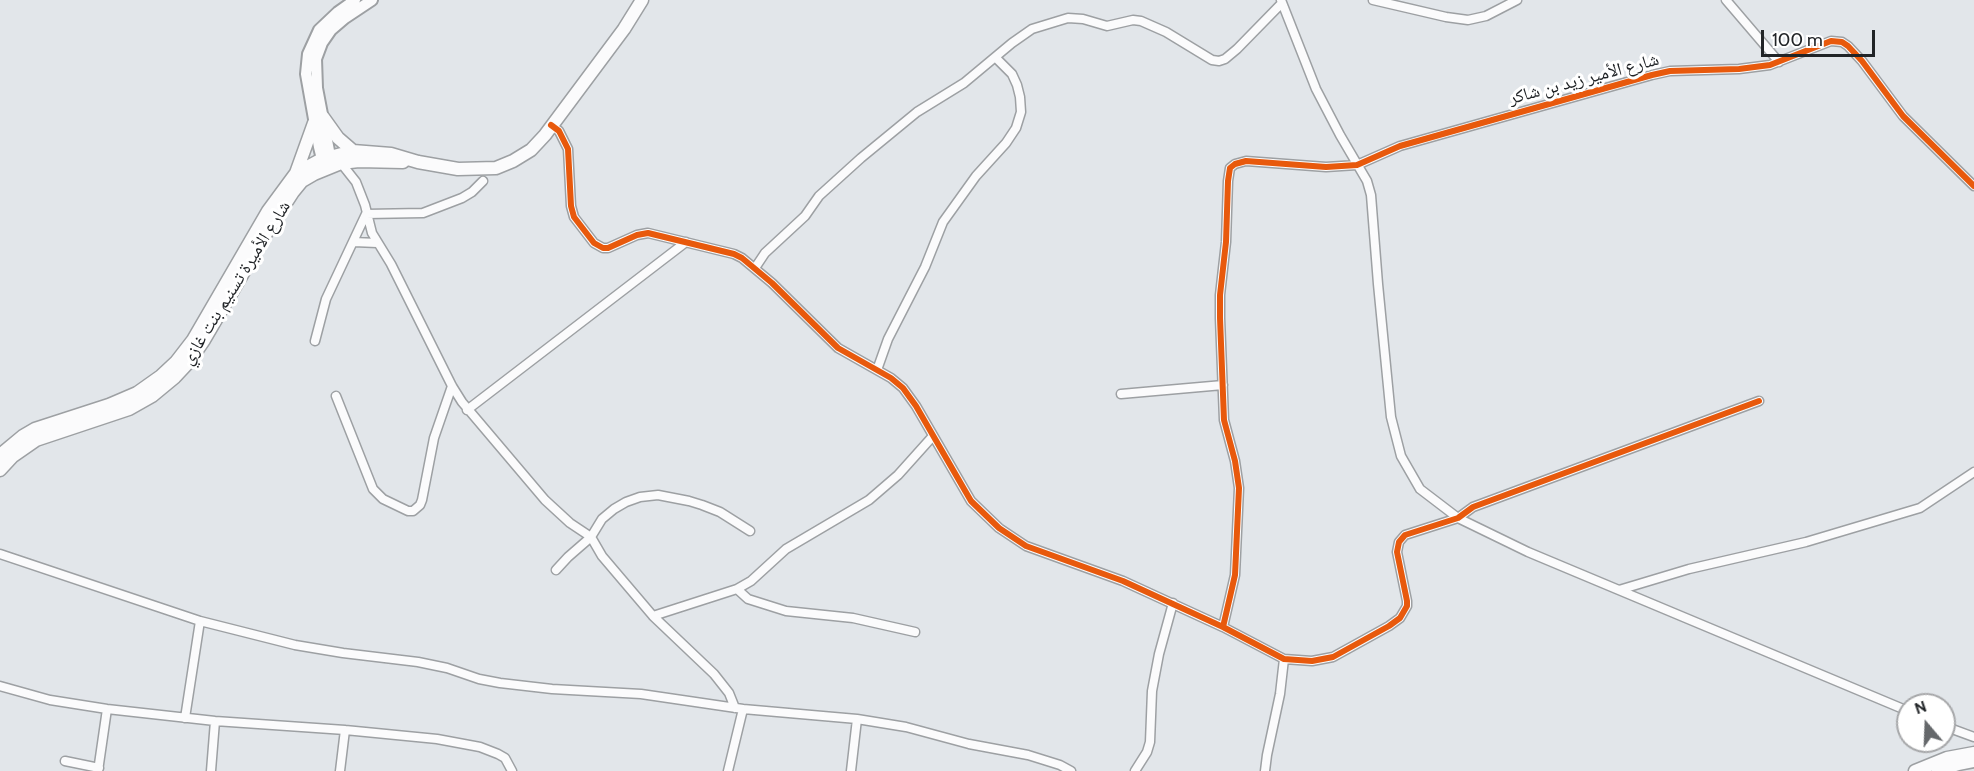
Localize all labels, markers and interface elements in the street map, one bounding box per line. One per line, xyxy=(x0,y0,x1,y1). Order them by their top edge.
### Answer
scale bar xyxy=(1764,18,1878,56)
text: 100 m xyxy=(1772,29,1823,51)
street label: شارع الأمير زيد بن شاكر xyxy=(1507,49,1661,109)
street label: شارع الأميرة تسنيم بنت غازي xyxy=(177,197,295,369)
north arrow xyxy=(1896,693,1956,753)
text: N xyxy=(1912,697,1929,718)

